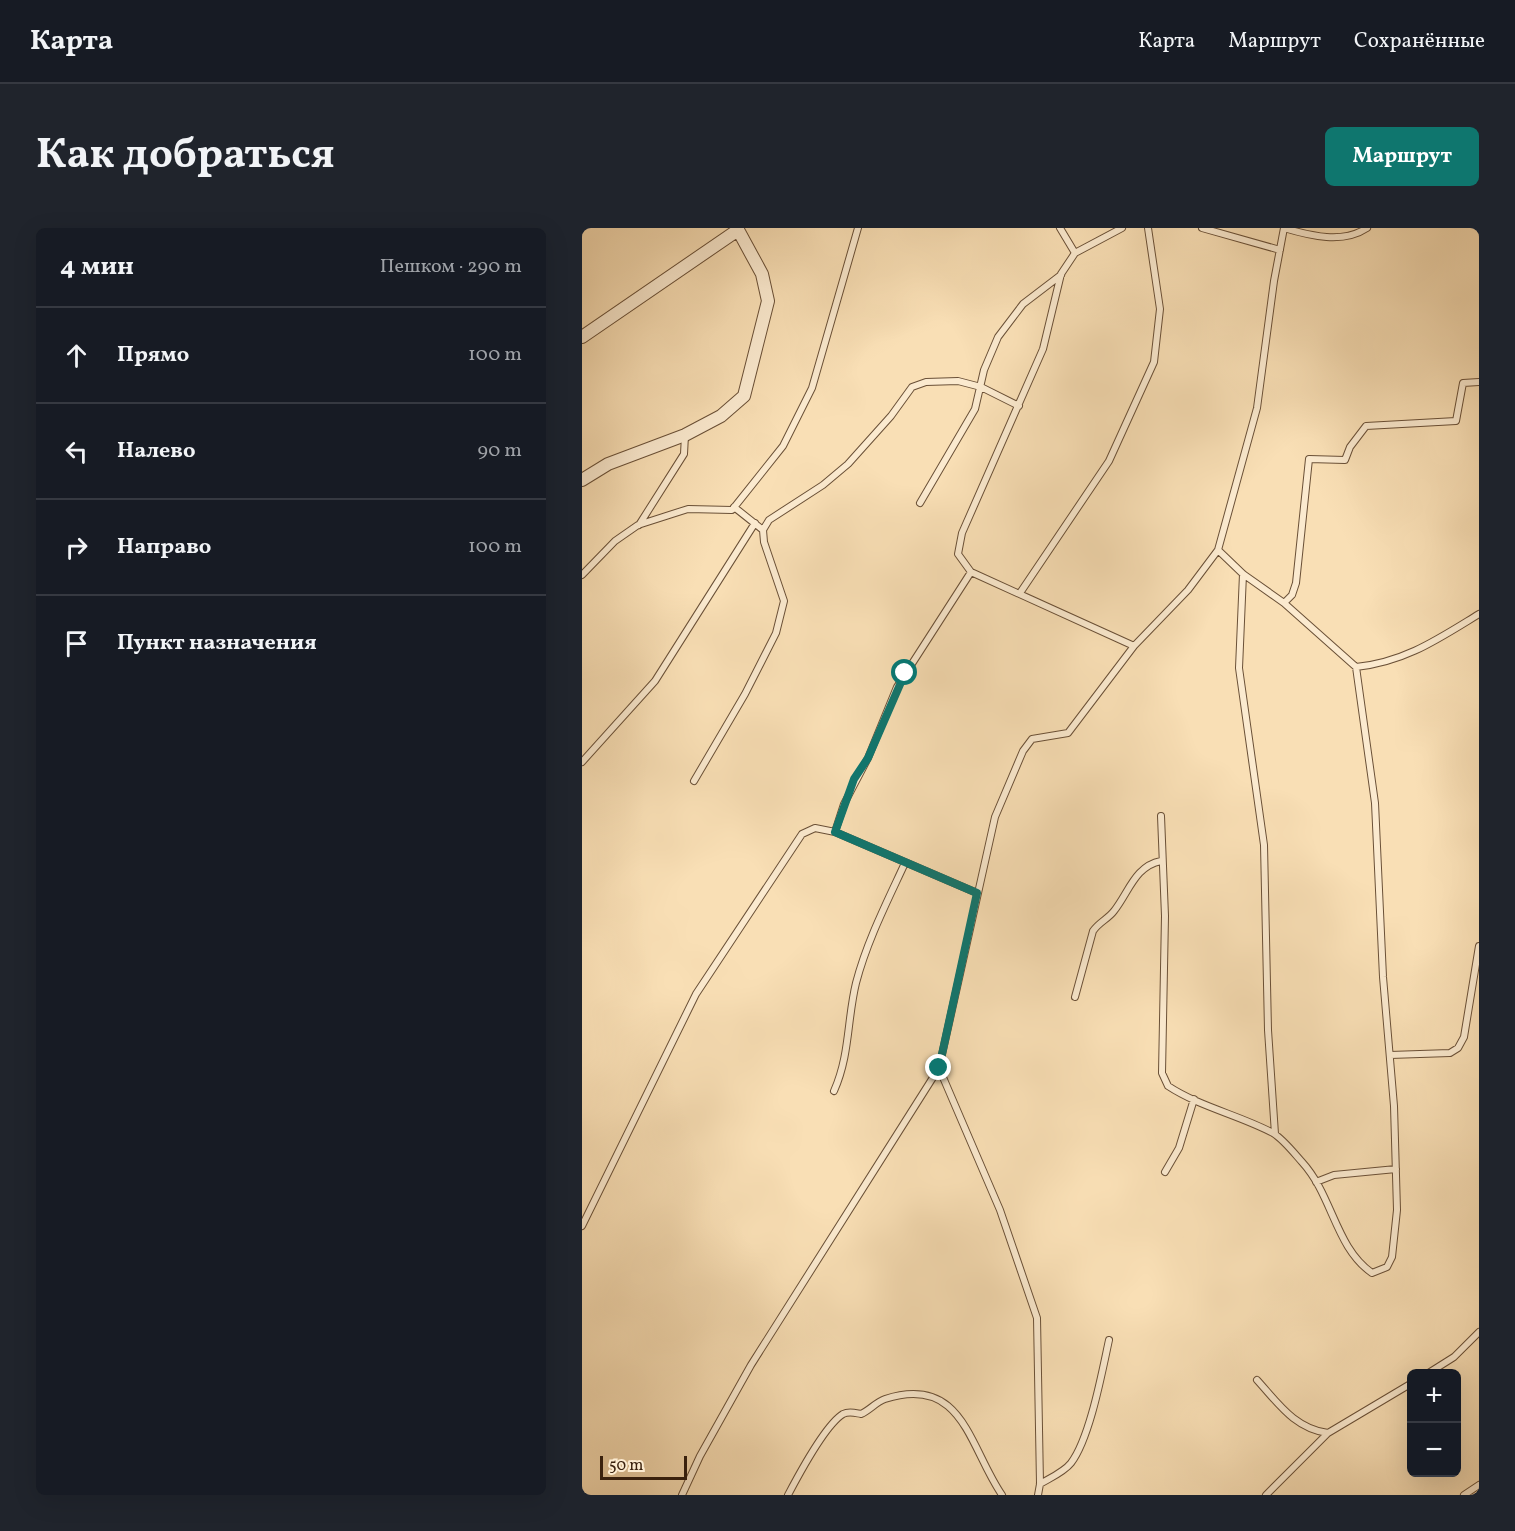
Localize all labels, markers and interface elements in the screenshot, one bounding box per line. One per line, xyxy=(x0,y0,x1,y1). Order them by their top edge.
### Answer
text: Карта xyxy=(30,22,113,61)
text: Карта xyxy=(1138,27,1195,56)
text: Маршрут xyxy=(1228,27,1321,56)
text: Сохранённые xyxy=(1354,27,1485,56)
text: Как добраться xyxy=(36,127,335,186)
button: Маршрут xyxy=(1325,127,1479,186)
text: 4 мин xyxy=(60,249,134,285)
text: Пешком · 290 m xyxy=(380,253,522,281)
icon: ahead xyxy=(60,339,93,372)
text: Прямо xyxy=(117,340,189,371)
text: 100 m xyxy=(468,341,522,369)
icon: left xyxy=(60,435,93,468)
text: Налево xyxy=(117,436,196,467)
text: 90 m xyxy=(478,437,522,465)
icon: right xyxy=(60,531,93,564)
text: Направо xyxy=(117,532,211,563)
text: 100 m xyxy=(468,533,522,561)
icon: arrive xyxy=(60,627,93,660)
text: Пункт назначения xyxy=(117,628,317,659)
route start xyxy=(891,659,917,685)
route end xyxy=(925,1054,951,1080)
map controls xyxy=(1407,1369,1461,1477)
button: + xyxy=(1407,1369,1461,1423)
button: − xyxy=(1407,1423,1461,1477)
scale bar xyxy=(600,1453,687,1480)
text: 50 m xyxy=(609,1455,643,1477)

